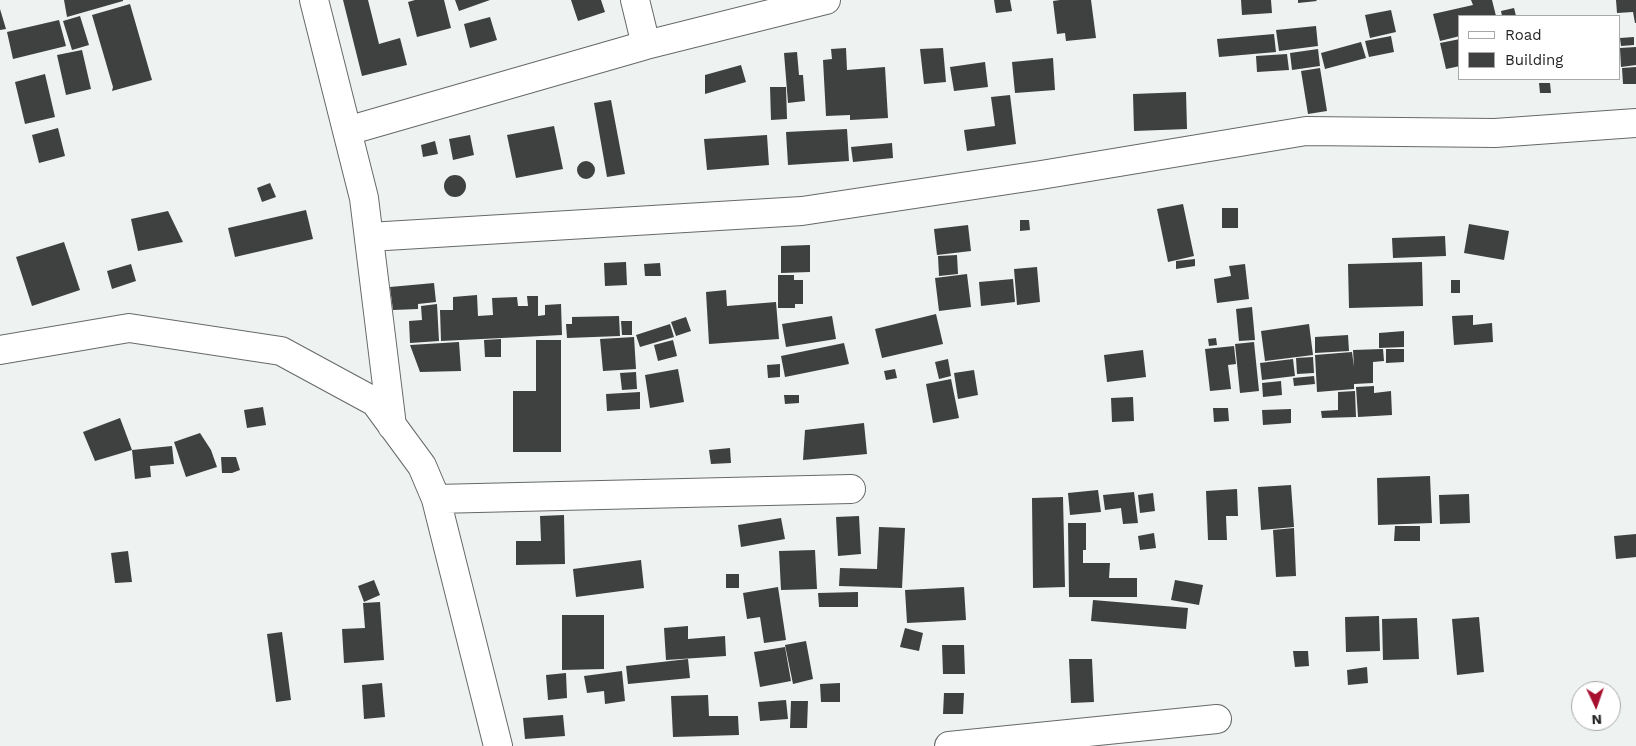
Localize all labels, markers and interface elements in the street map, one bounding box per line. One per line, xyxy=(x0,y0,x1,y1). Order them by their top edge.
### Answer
legend xyxy=(1458,15,1621,80)
text: Road xyxy=(1505,26,1542,44)
text: Building xyxy=(1505,51,1563,69)
north arrow xyxy=(1571,681,1621,731)
text: N xyxy=(1591,712,1602,728)

